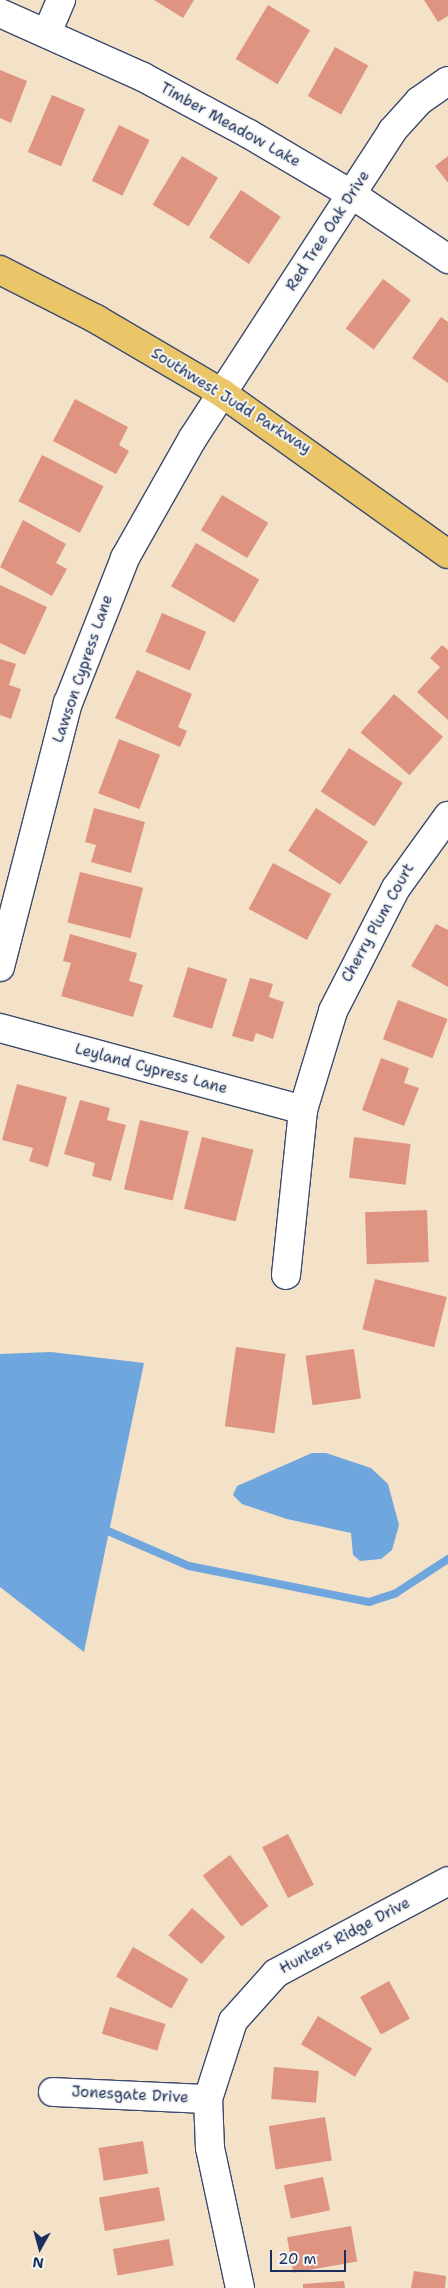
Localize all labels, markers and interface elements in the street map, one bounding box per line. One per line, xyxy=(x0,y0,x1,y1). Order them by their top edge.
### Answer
street label: Timber Meadow Lake xyxy=(157,79,303,171)
street label: Red Tree Oak Drive xyxy=(282,168,374,294)
street label: Southwest Judd Parkway xyxy=(148,344,314,458)
street label: Lawson Cypress Lane xyxy=(49,593,117,745)
street label: Cherry Plum Court xyxy=(338,861,418,985)
street label: Leyland Cypress Lane xyxy=(73,1040,229,1098)
street label: Hunters Ridge Drive xyxy=(277,1894,413,1978)
street label: Jonesgate Drive xyxy=(71,2083,189,2107)
north arrow xyxy=(15,2223,65,2273)
scale bar xyxy=(273,2240,349,2272)
text: 20 m xyxy=(278,2249,317,2269)
text: N xyxy=(32,2253,45,2272)

